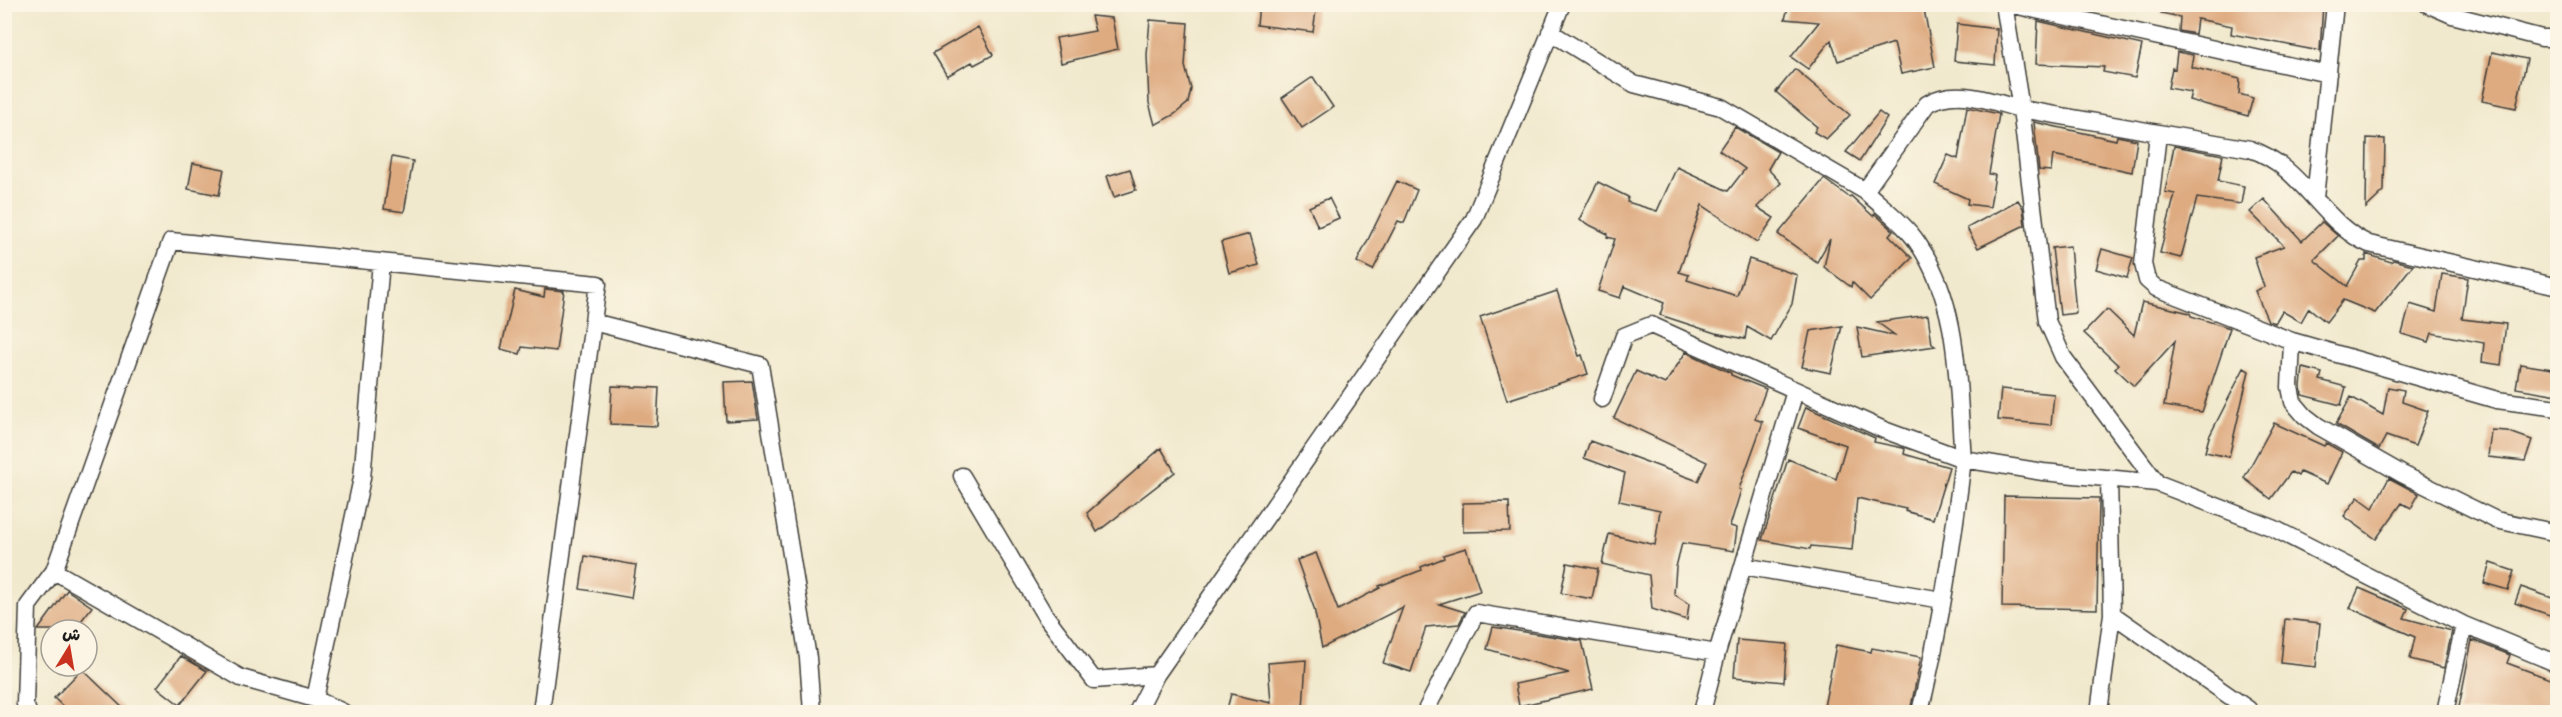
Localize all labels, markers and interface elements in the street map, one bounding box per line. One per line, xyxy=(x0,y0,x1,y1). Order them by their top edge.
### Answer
north arrow xyxy=(39,618,99,678)
text: ش xyxy=(61,623,82,645)

